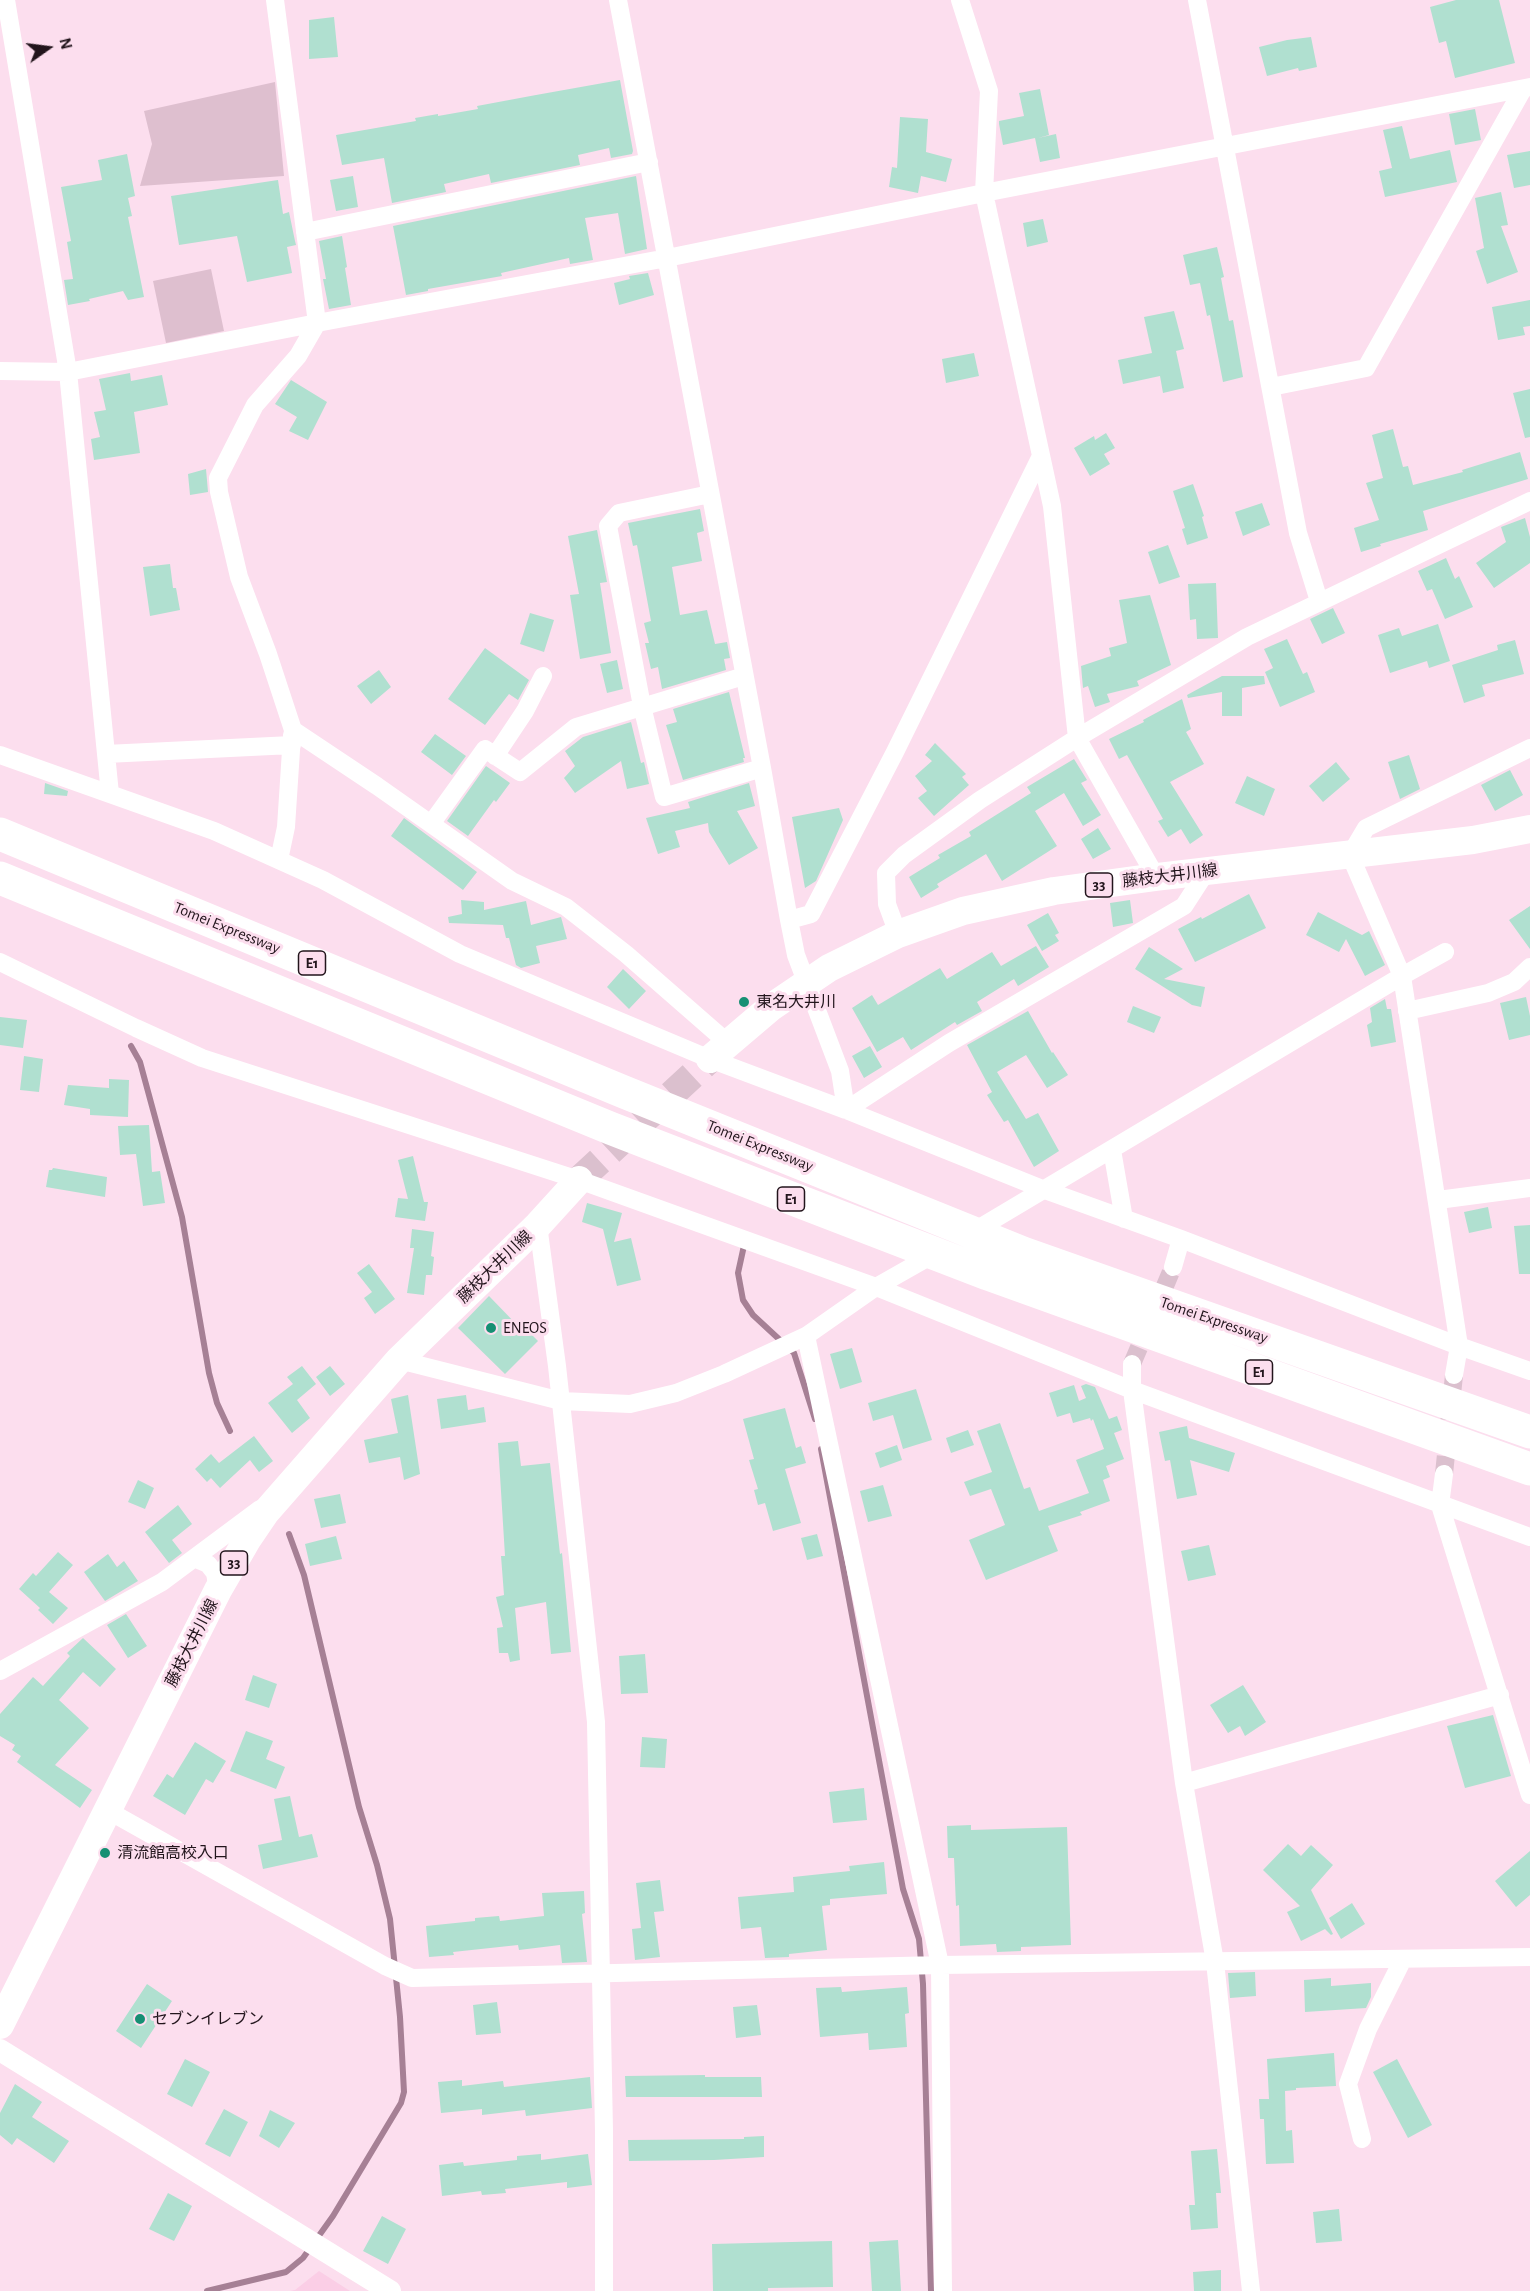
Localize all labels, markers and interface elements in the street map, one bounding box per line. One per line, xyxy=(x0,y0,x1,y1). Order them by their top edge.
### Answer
north arrow xyxy=(18,18,78,78)
text: N xyxy=(56,36,75,51)
street label: 藤枝大井川線 xyxy=(1121,861,1219,891)
road number: 33 xyxy=(1086,873,1112,897)
street label: Tomei Expressway xyxy=(171,898,283,958)
road number: E1 xyxy=(298,951,326,975)
place label: 東名大井川 xyxy=(756,992,836,1012)
marker: 東名大井川 xyxy=(737,995,751,1009)
street label: Tomei Expressway xyxy=(704,1116,816,1176)
road number: E1 xyxy=(778,1187,804,1211)
street label: 藤枝大井川線 xyxy=(454,1227,536,1307)
street label: Tomei Expressway xyxy=(1158,1293,1270,1347)
place label: ENEOS xyxy=(503,1318,547,1338)
marker: ENEOS xyxy=(484,1321,498,1335)
road number: E1 xyxy=(1246,1360,1272,1384)
road number: 33 xyxy=(220,1551,248,1575)
street label: 藤枝大井川線 xyxy=(162,1596,222,1690)
place label: 清流館高校入口 xyxy=(117,1843,229,1863)
marker: 清流館高校入口 xyxy=(98,1846,112,1860)
place label: セブンイレブン xyxy=(152,2009,264,2029)
marker: セブンイレブン xyxy=(133,2012,147,2026)

